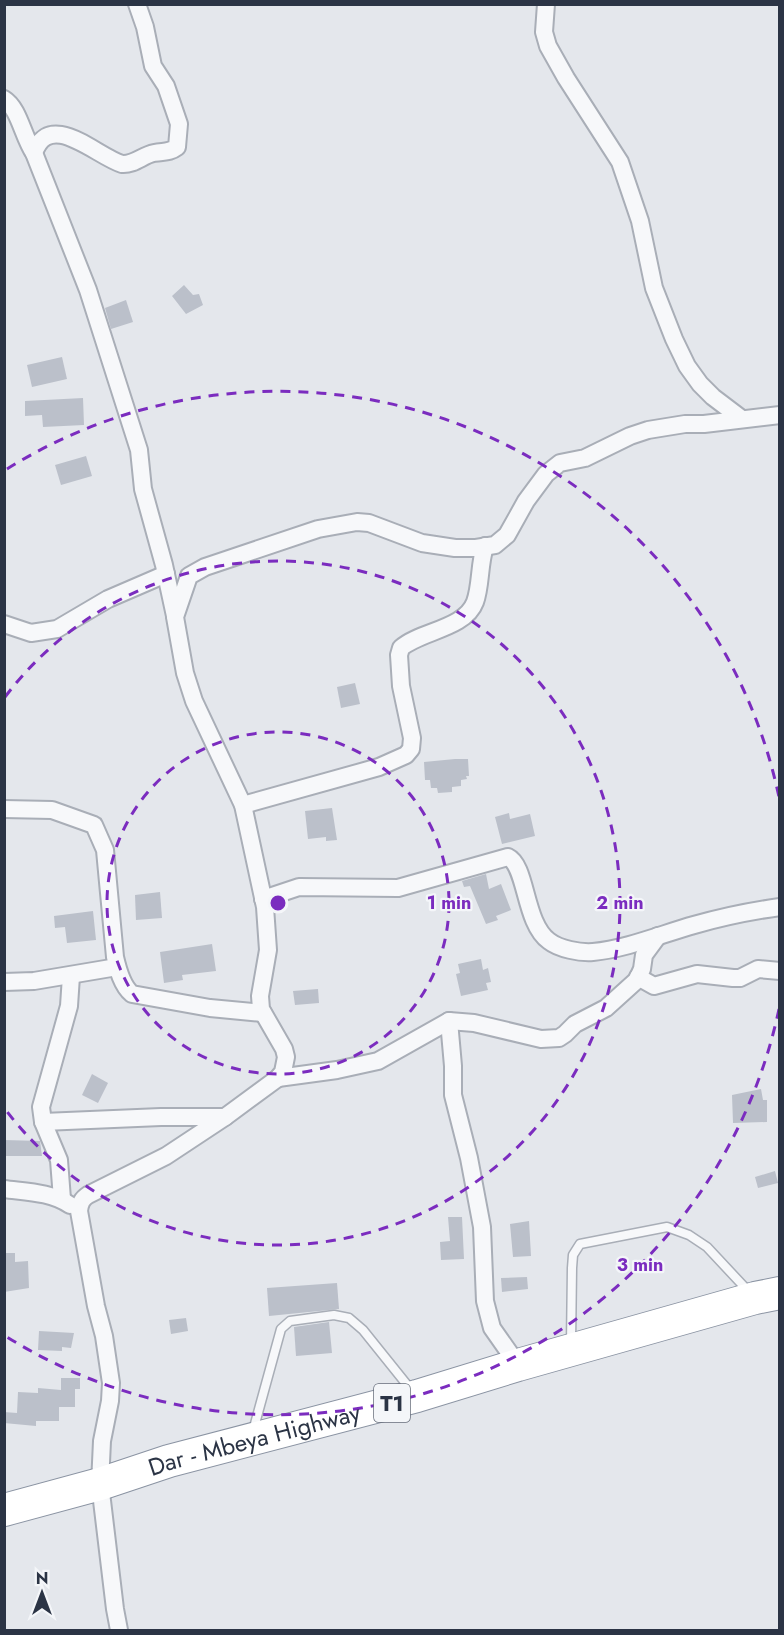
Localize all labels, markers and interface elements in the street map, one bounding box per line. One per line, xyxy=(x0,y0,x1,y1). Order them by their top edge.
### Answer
text: 1 min xyxy=(427,890,471,916)
text: 2 min xyxy=(596,890,644,916)
centre of rings xyxy=(268,893,288,913)
text: 3 min xyxy=(617,1252,663,1278)
road number: T1 xyxy=(374,1384,410,1422)
street label: Dar - Mbeya Highway xyxy=(143,1394,364,1484)
north arrow xyxy=(12,1563,72,1623)
text: N xyxy=(36,1567,48,1590)

